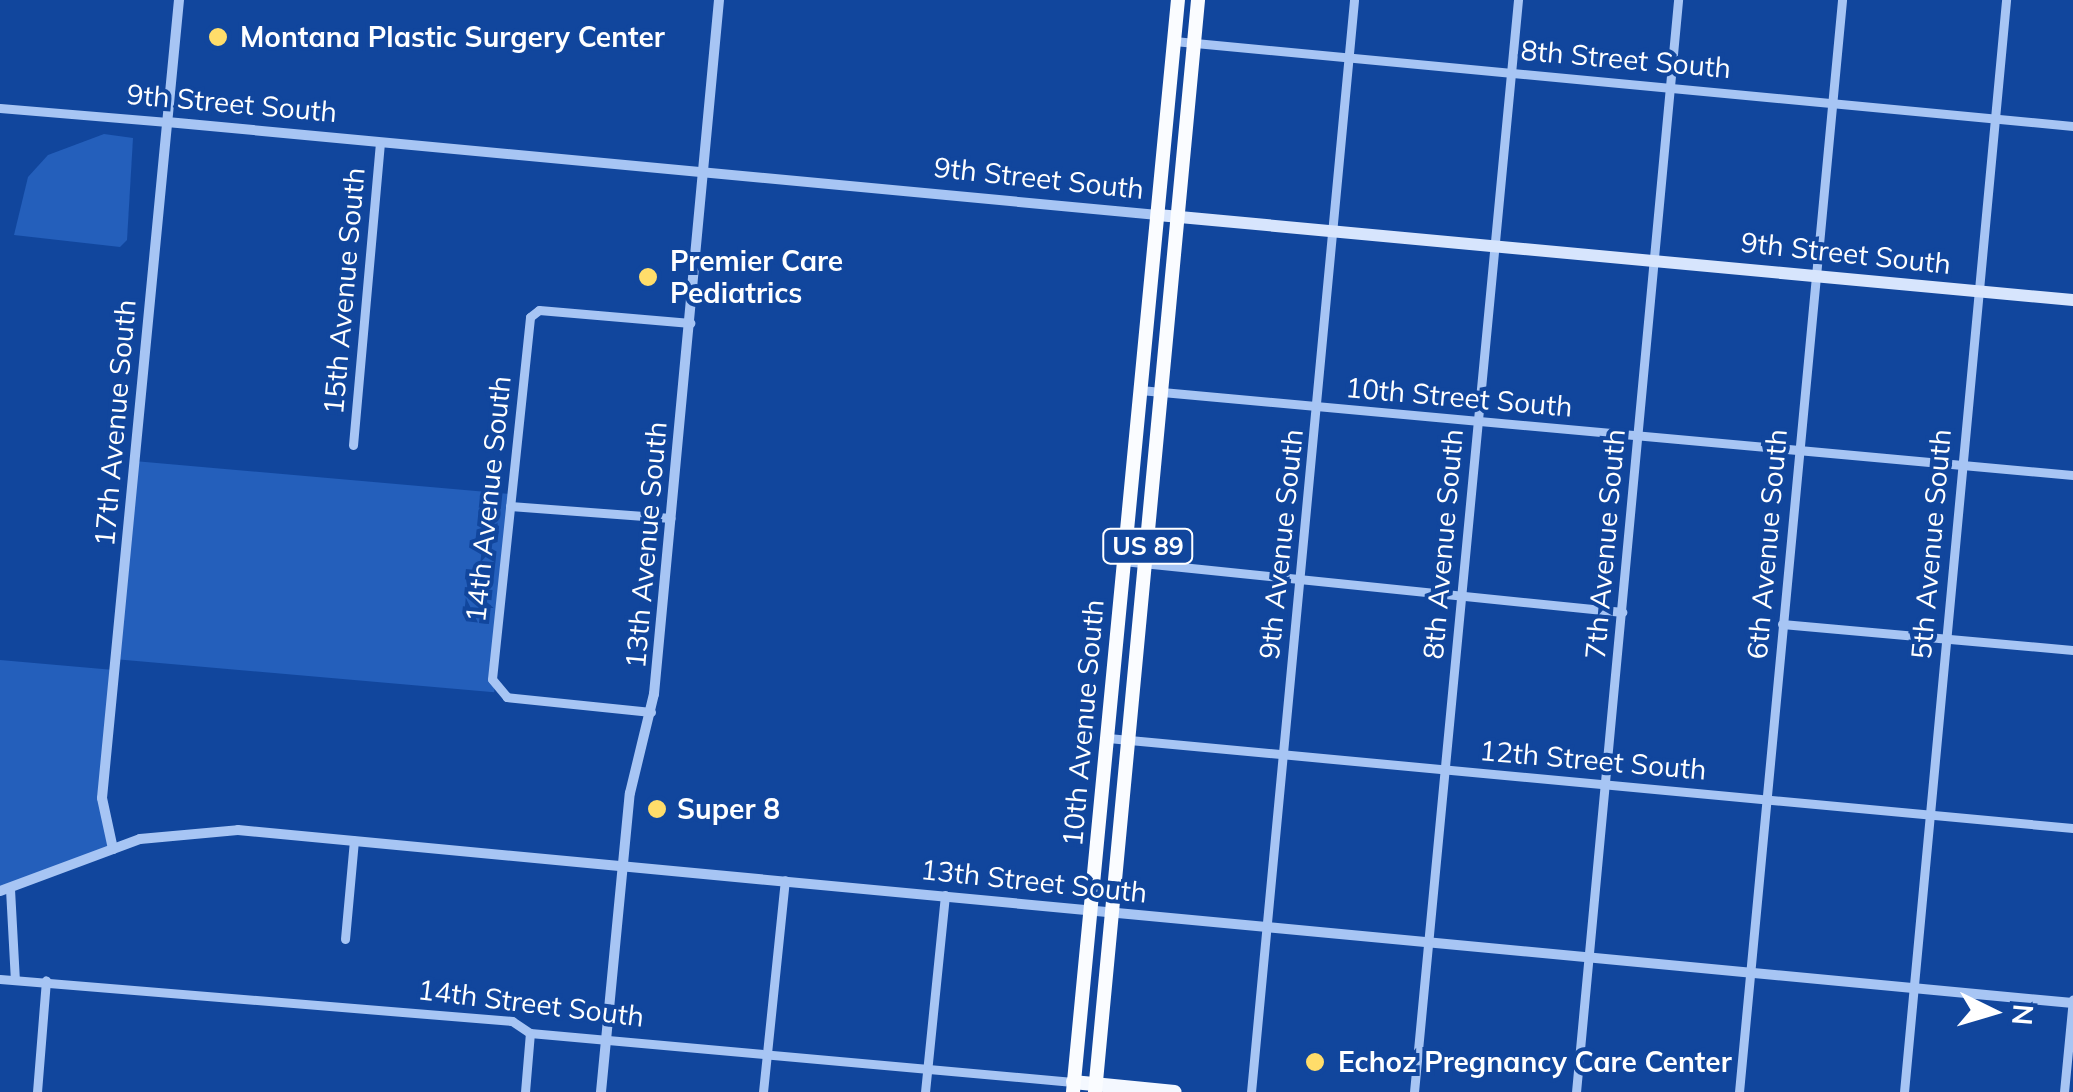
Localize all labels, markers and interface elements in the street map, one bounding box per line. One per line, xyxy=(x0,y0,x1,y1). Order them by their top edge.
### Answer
place label: Montana Plastic Surgery Center xyxy=(240,20,665,54)
marker: Montana Plastic Surgery Center xyxy=(205,24,231,50)
street label: 8th Street South xyxy=(1520,33,1732,85)
street label: 9th Street South xyxy=(126,77,338,129)
street label: 9th Street South xyxy=(932,150,1146,206)
street label: 15th Avenue South xyxy=(316,166,372,416)
street label: 9th Street South xyxy=(1739,225,1953,281)
place label: Premier Care Pediatrics xyxy=(670,244,843,310)
marker: Premier Care Pediatrics xyxy=(635,264,661,290)
street label: 17th Avenue South xyxy=(87,298,143,548)
street label: 10th Street South xyxy=(1344,370,1574,424)
street label: 14th Avenue South xyxy=(458,374,518,624)
street label: 13th Avenue South xyxy=(618,420,674,670)
street label: 9th Avenue South xyxy=(1252,427,1310,661)
street label: 8th Avenue South xyxy=(1416,427,1470,661)
street label: 7th Avenue South xyxy=(1578,427,1632,661)
street label: 6th Avenue South xyxy=(1740,427,1794,661)
street label: 5th Avenue South xyxy=(1904,427,1958,661)
road number: US 89 xyxy=(1100,526,1196,566)
street label: 10th Avenue South xyxy=(1055,598,1111,848)
street label: 12th Street South xyxy=(1478,733,1708,787)
place label: Super 8 xyxy=(677,792,780,826)
marker: Super 8 xyxy=(646,798,668,820)
street label: 13th Street South xyxy=(919,852,1149,910)
north arrow xyxy=(1943,962,2043,1062)
street label: 14th Street South xyxy=(416,972,646,1034)
text: N xyxy=(2005,1003,2042,1027)
place label: Echoz Pregnancy Care Center xyxy=(1338,1045,1732,1079)
marker: Echoz Pregnancy Care Center xyxy=(1302,1049,1328,1075)

